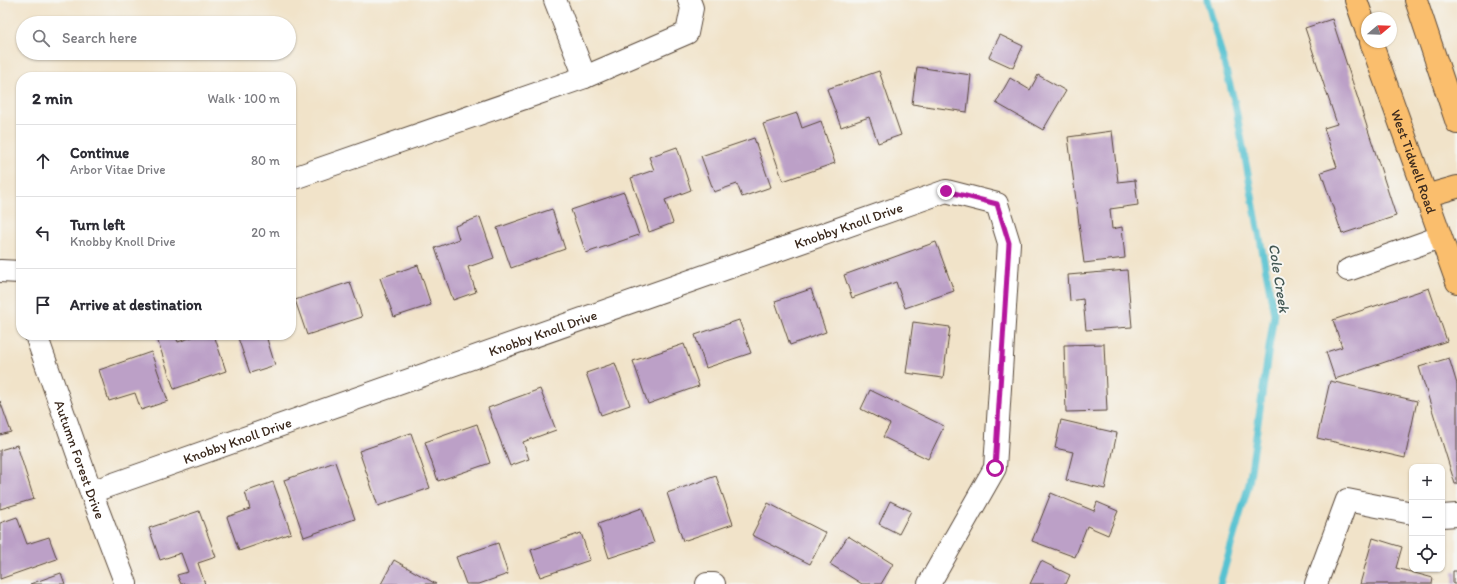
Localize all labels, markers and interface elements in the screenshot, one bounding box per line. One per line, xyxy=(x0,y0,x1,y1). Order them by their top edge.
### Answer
north arrow xyxy=(1361,12,1397,48)
search box xyxy=(16,16,296,60)
icon: search xyxy=(30,27,52,49)
text: Search here xyxy=(62,29,137,47)
text: 2 min xyxy=(32,88,72,108)
text: Walk · 100 m xyxy=(207,91,280,106)
street label: West Tidwell Road xyxy=(1387,107,1440,216)
text: Continue xyxy=(70,144,129,162)
icon: ahead xyxy=(32,150,54,172)
text: 80 m xyxy=(251,153,280,168)
text: Arbor Vitae Drive xyxy=(70,162,165,177)
route end xyxy=(937,182,955,200)
street label: Knobby Knoll Drive xyxy=(792,198,905,252)
text: Turn left xyxy=(70,216,125,234)
icon: left xyxy=(32,222,54,244)
text: 20 m xyxy=(251,225,280,240)
text: Knobby Knoll Drive xyxy=(70,234,176,249)
water label: Cole Creek xyxy=(1265,242,1294,315)
icon: arrive xyxy=(32,294,54,316)
text: Arrive at destination xyxy=(70,296,202,314)
street label: Knobby Knoll Drive xyxy=(486,306,600,360)
street label: Autumn Forest Drive xyxy=(51,398,109,521)
street label: Knobby Knoll Drive xyxy=(181,414,294,467)
route start xyxy=(986,459,1004,477)
map controls xyxy=(1409,464,1445,572)
button: + xyxy=(1409,464,1445,500)
button: − xyxy=(1409,500,1445,536)
button: locate xyxy=(1409,536,1445,572)

